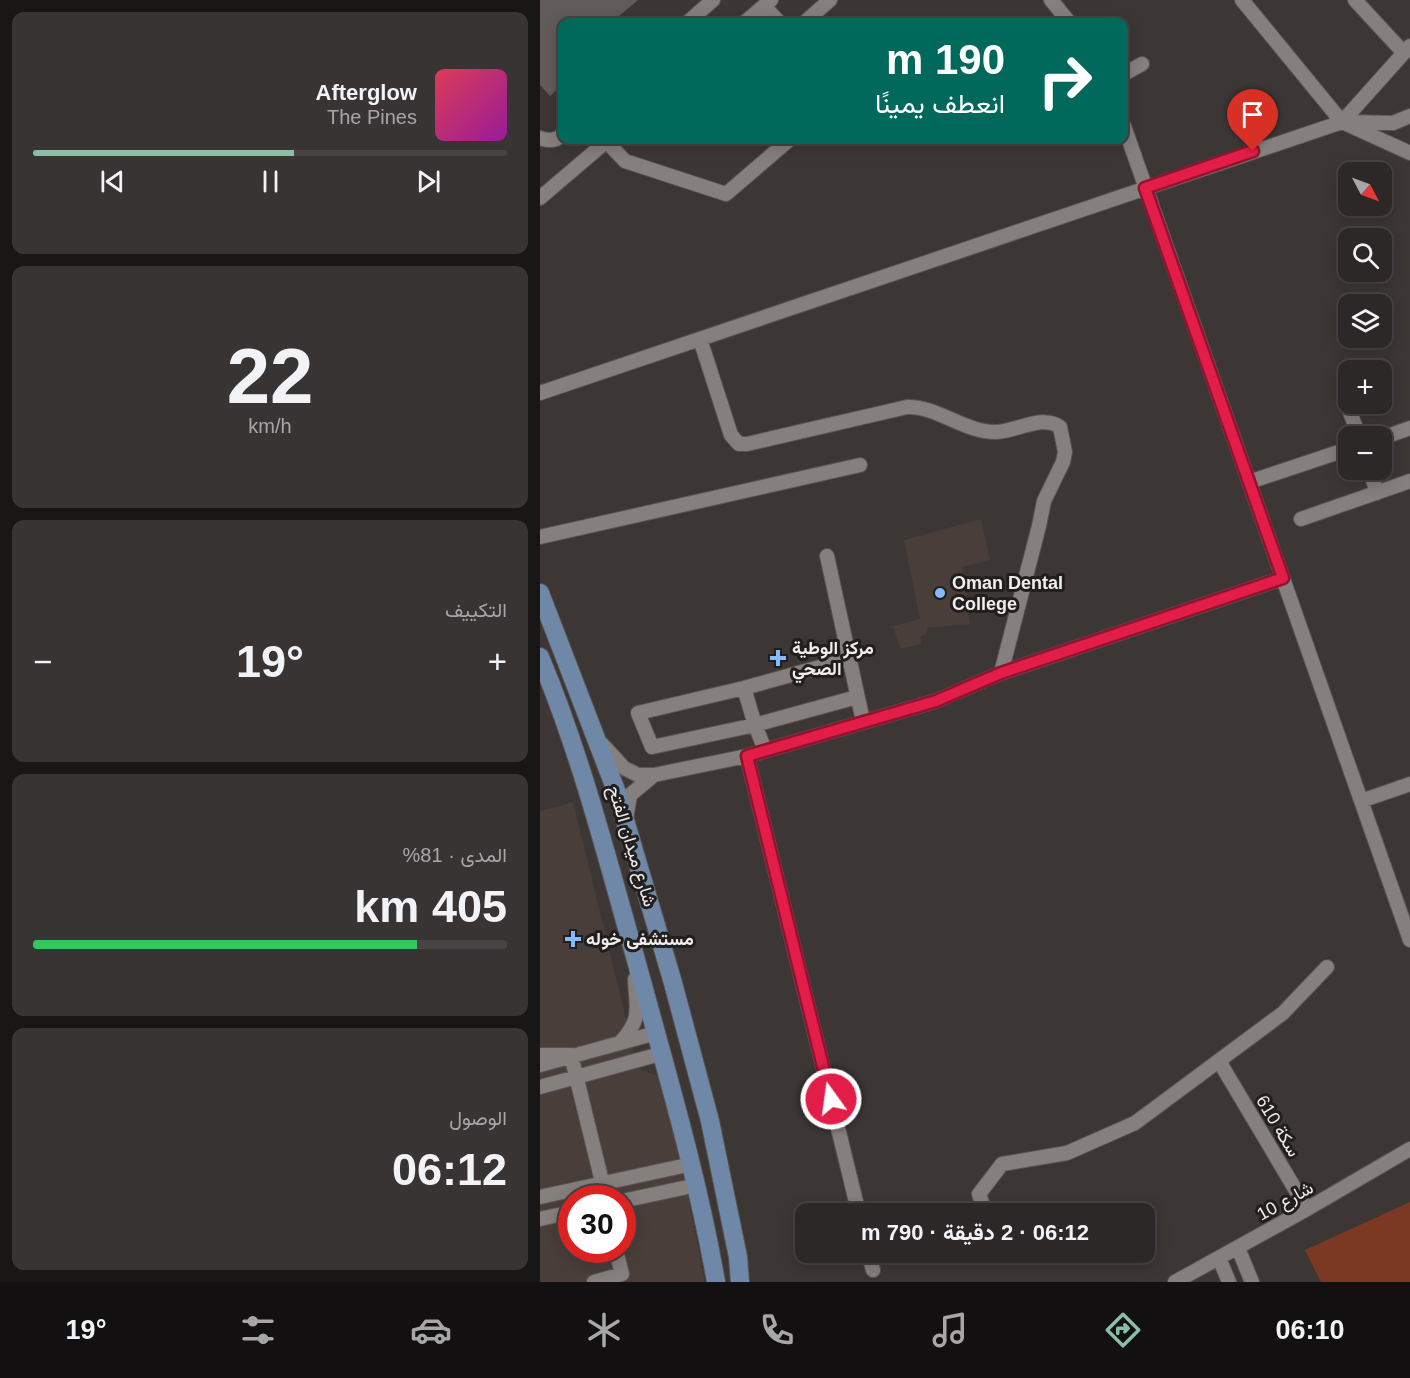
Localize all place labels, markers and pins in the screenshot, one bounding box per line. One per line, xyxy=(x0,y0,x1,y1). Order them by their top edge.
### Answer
pin xyxy=(1227,89,1278,151)
place label: Oman Dental College xyxy=(952,573,1063,614)
marker: Oman Dental College xyxy=(933,586,947,600)
place label: مركز الوطية الصحي xyxy=(792,638,874,684)
marker: مركز الوطية الصحي xyxy=(769,649,787,667)
place label: مستشفى خوله xyxy=(586,929,694,950)
marker: مستشفى خوله xyxy=(564,930,582,948)

